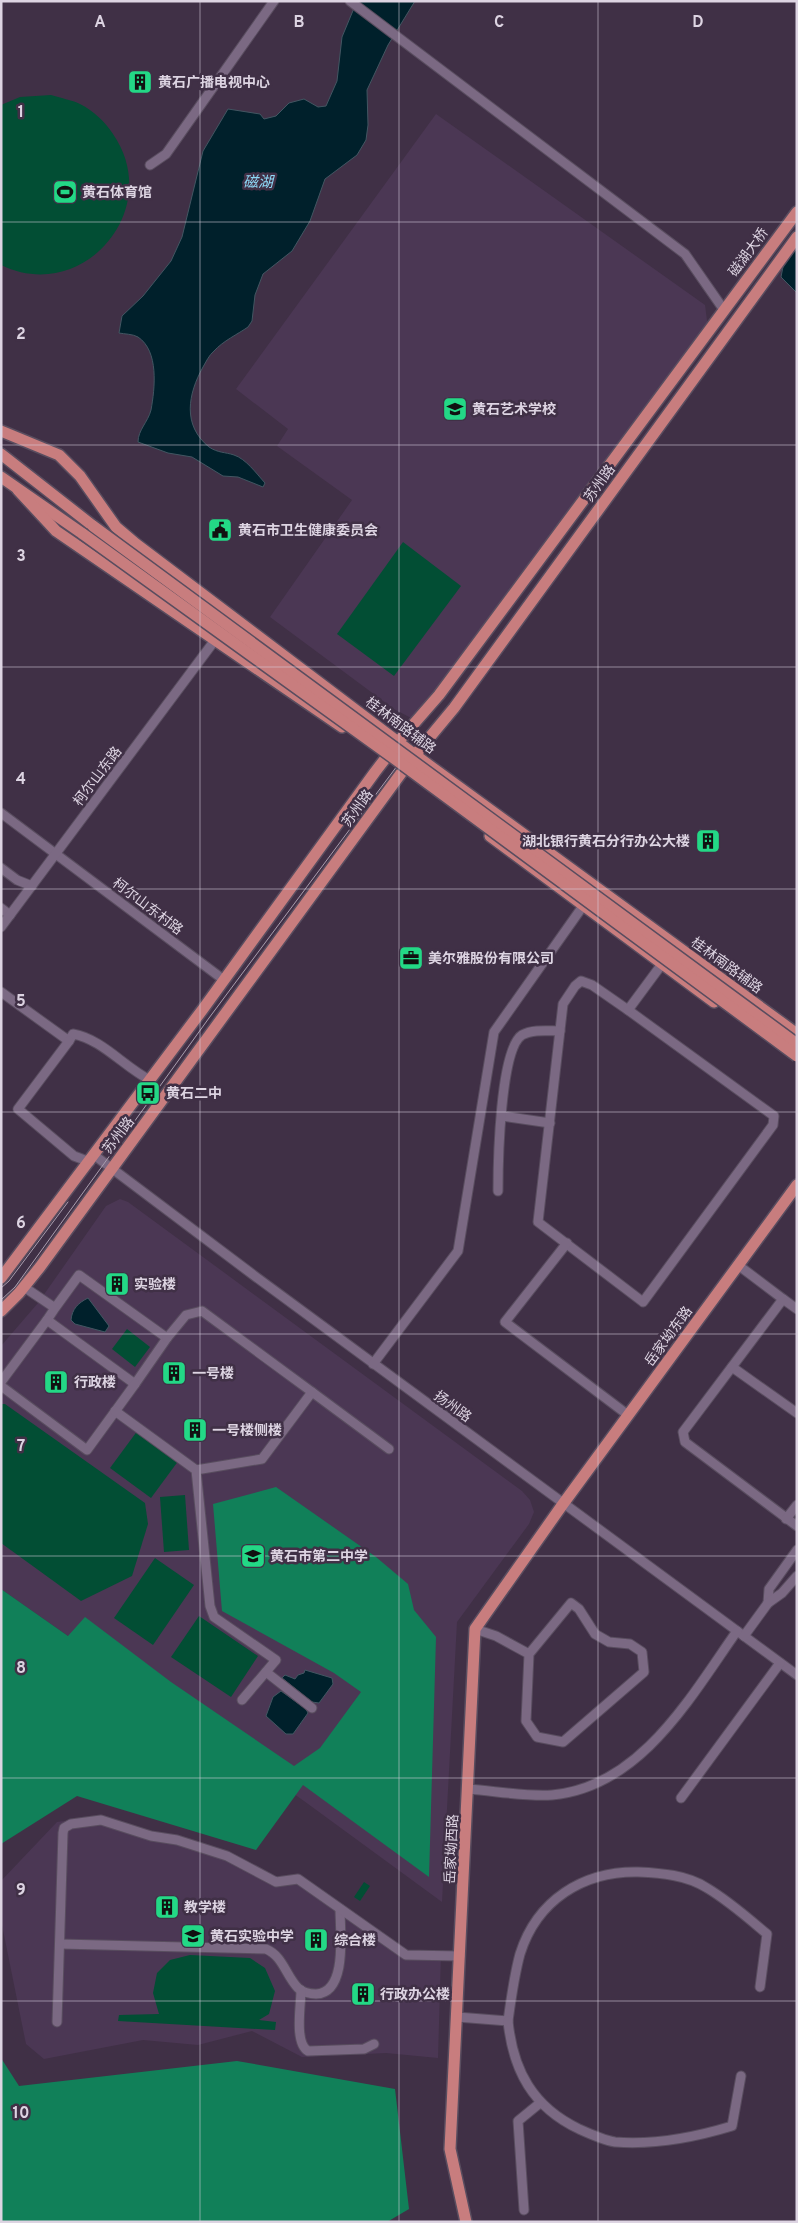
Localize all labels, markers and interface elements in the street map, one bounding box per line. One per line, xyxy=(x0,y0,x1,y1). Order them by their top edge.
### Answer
text: A xyxy=(94,13,106,33)
text: B xyxy=(293,13,305,33)
text: C xyxy=(494,13,504,33)
text: D xyxy=(692,13,704,33)
building icon: 黄石广播电视中心 xyxy=(127,69,153,95)
place label: 黄石广播电视中心 xyxy=(158,74,270,92)
text: 1 xyxy=(18,103,24,123)
water label: 磁湖 xyxy=(243,174,275,193)
sports icon: 黄石体育馆 xyxy=(52,179,78,205)
place label: 黄石体育馆 xyxy=(82,185,152,202)
street label: 磁湖大桥 xyxy=(726,225,773,281)
text: 2 xyxy=(16,325,26,345)
school or university icon: 黄石艺术学校 xyxy=(442,396,468,422)
place label: 黄石艺术学校 xyxy=(472,401,556,419)
street label: 苏州路 xyxy=(580,461,619,506)
public building icon: 黄石市卫生健康委员会 xyxy=(207,517,233,543)
place label: 黄石市卫生健康委员会 xyxy=(238,522,378,540)
text: 3 xyxy=(16,547,26,567)
street label: 桂林南路辅路 xyxy=(361,694,439,758)
street label: 柯尔山东路 xyxy=(70,744,126,810)
text: 4 xyxy=(16,770,26,790)
street label: 苏州路 xyxy=(338,786,377,831)
building icon: 湖北银行黄石分行办公大楼 xyxy=(695,828,721,854)
place label: 湖北银行黄石分行办公大楼 xyxy=(522,834,690,851)
street label: 柯尔山东村路 xyxy=(108,874,186,939)
street label: 桂林南路辅路 xyxy=(687,935,765,998)
office icon: 美尔雅股份有限公司 xyxy=(398,945,424,971)
place label: 美尔雅股份有限公司 xyxy=(428,951,554,968)
text: 5 xyxy=(16,992,26,1012)
bus stop icon: 黄石二中 xyxy=(135,1080,161,1106)
place label: 黄石二中 xyxy=(166,1086,222,1103)
street label: 苏州路 xyxy=(99,1113,139,1158)
text: 6 xyxy=(16,1214,26,1234)
building icon: 实验楼 xyxy=(104,1271,130,1297)
place label: 实验楼 xyxy=(134,1276,176,1294)
street label: 岳家坳东路 xyxy=(641,1303,697,1370)
building icon: 一号楼 xyxy=(161,1360,187,1386)
place label: 一号楼 xyxy=(192,1366,234,1383)
building icon: 行政楼 xyxy=(43,1369,69,1395)
place label: 行政楼 xyxy=(74,1375,116,1392)
street label: 扬州路 xyxy=(430,1387,475,1426)
building icon: 一号楼侧楼 xyxy=(182,1417,208,1443)
place label: 一号楼侧楼 xyxy=(212,1422,282,1440)
text: 7 xyxy=(17,1437,25,1457)
school or university icon: 黄石市第二中学 xyxy=(240,1543,266,1569)
place label: 黄石市第二中学 xyxy=(270,1548,368,1566)
text: 8 xyxy=(16,1659,26,1679)
street label: 岳家坳西路 xyxy=(441,1814,463,1884)
text: 9 xyxy=(16,1881,26,1901)
building icon: 教学楼 xyxy=(154,1894,180,1920)
place label: 教学楼 xyxy=(184,1900,226,1917)
school or university icon: 黄石实验中学 xyxy=(180,1923,206,1949)
building icon: 综合楼 xyxy=(303,1927,329,1953)
place label: 黄石实验中学 xyxy=(210,1928,294,1946)
place label: 综合楼 xyxy=(334,1932,376,1950)
building icon: 行政办公楼 xyxy=(350,1981,376,2007)
place label: 行政办公楼 xyxy=(380,1987,450,2004)
text: 10 xyxy=(13,2104,29,2124)

